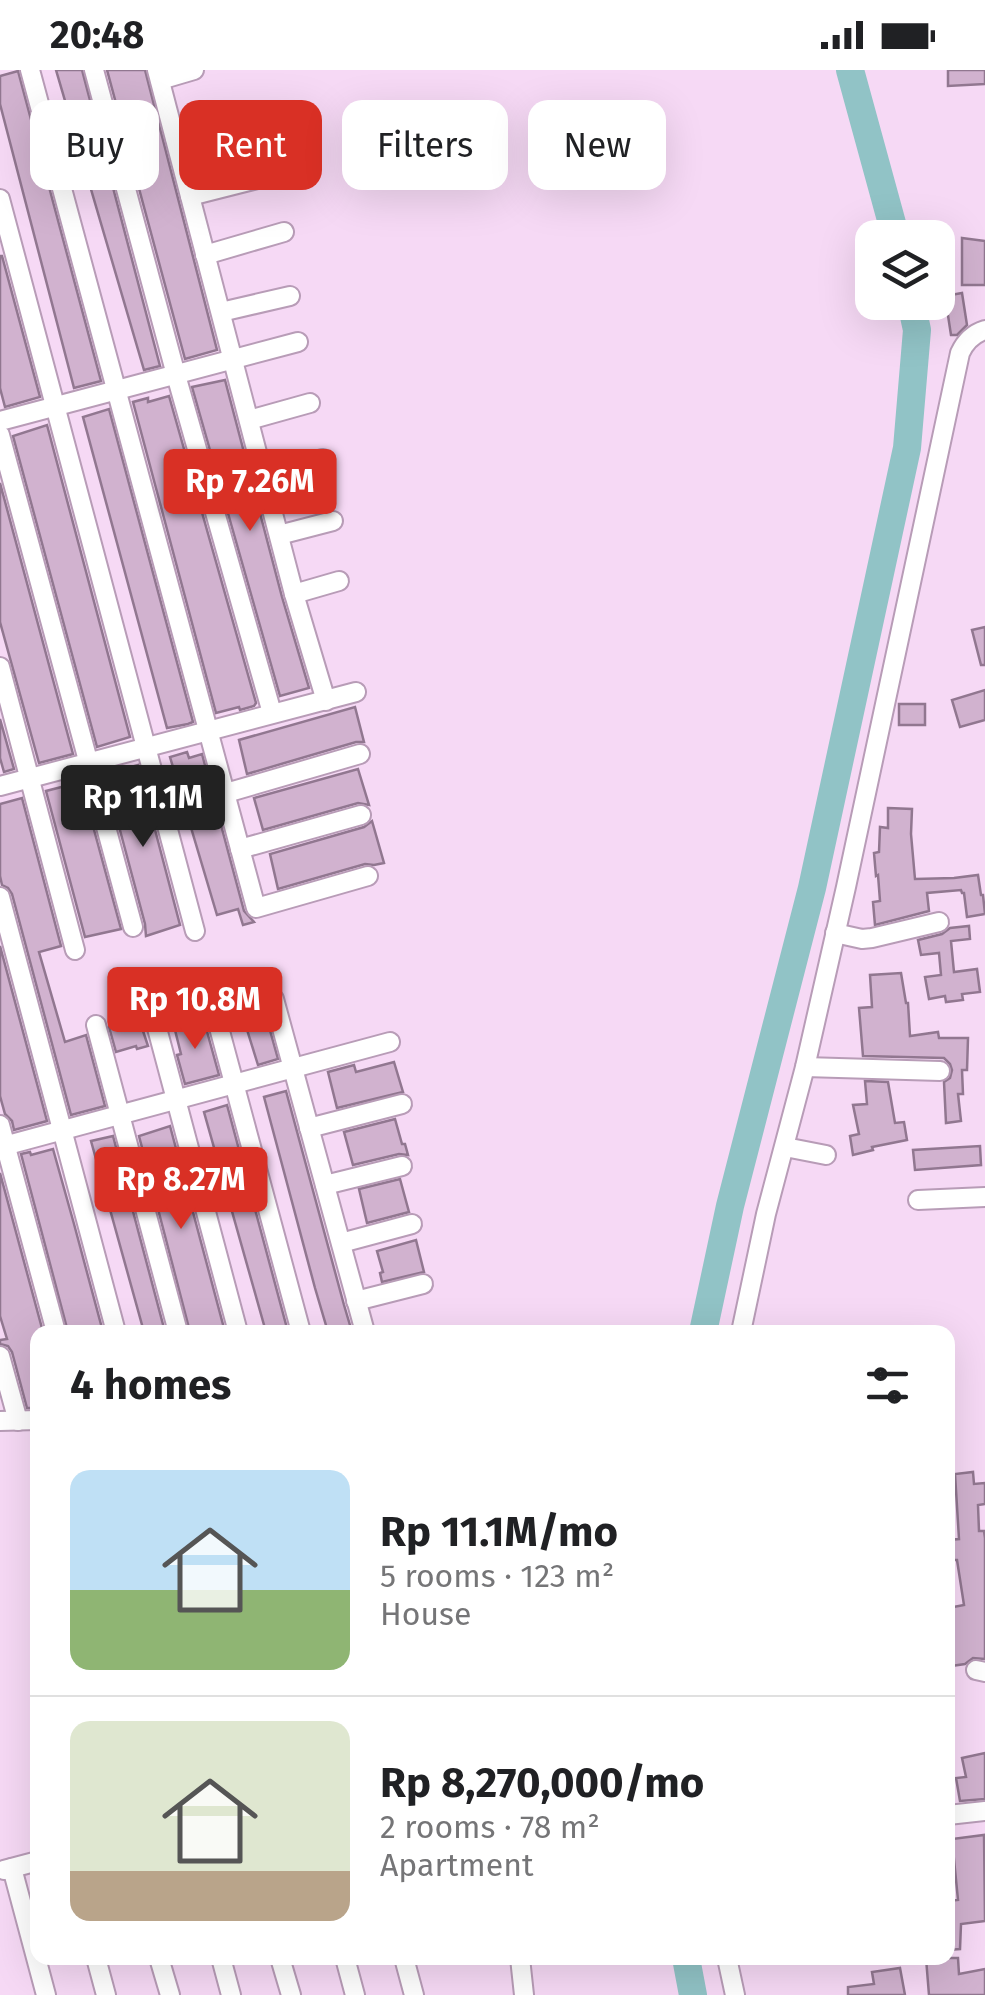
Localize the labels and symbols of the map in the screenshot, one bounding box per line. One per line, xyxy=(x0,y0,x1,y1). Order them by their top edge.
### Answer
pin: Rp 7.26M xyxy=(147,449,353,534)
pin: Rp 11.1M xyxy=(40,765,246,850)
pin: Rp 10.8M xyxy=(92,967,298,1052)
pin: Rp 8.27M xyxy=(78,1147,284,1232)

